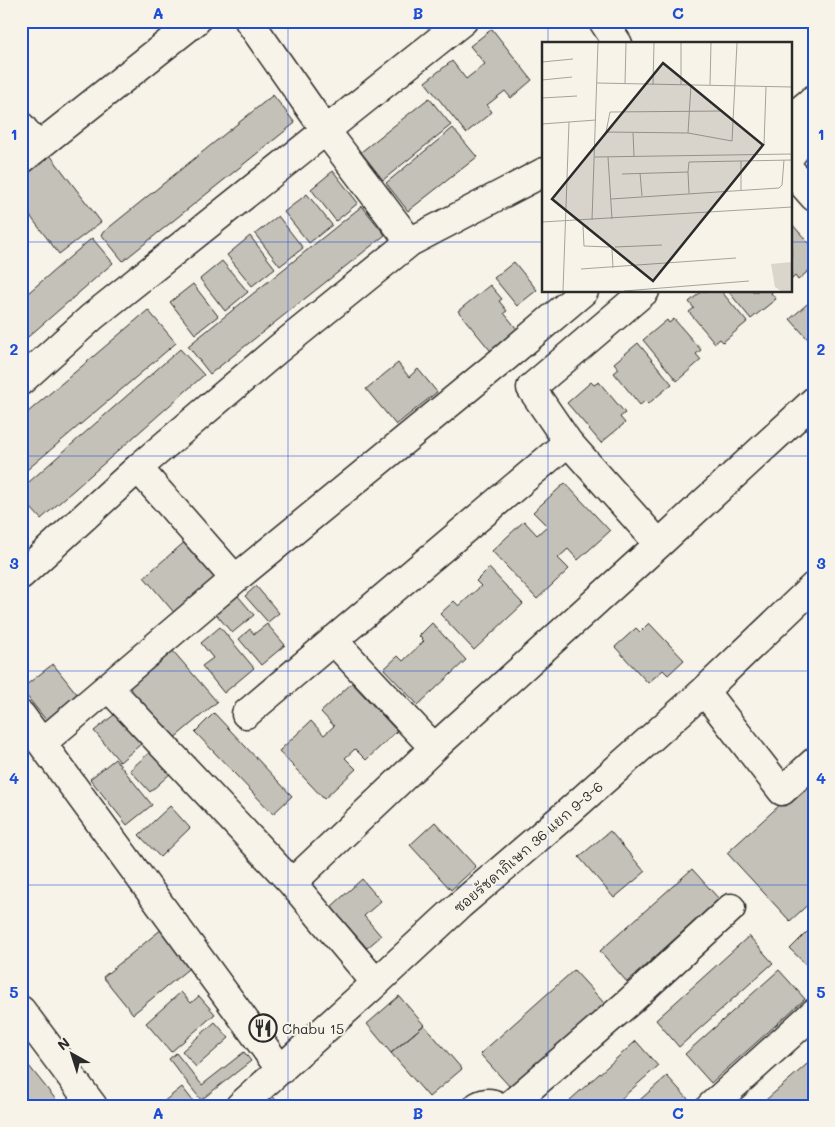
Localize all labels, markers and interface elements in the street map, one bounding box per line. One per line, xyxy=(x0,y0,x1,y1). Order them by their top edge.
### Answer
text: A xyxy=(152,2,164,23)
text: B xyxy=(413,2,423,23)
text: C xyxy=(672,2,684,23)
inset map xyxy=(542,42,792,292)
text: 1 xyxy=(10,123,18,144)
text: 1 xyxy=(817,123,825,144)
text: 2 xyxy=(10,338,19,359)
text: 2 xyxy=(817,338,826,359)
text: 3 xyxy=(9,552,19,573)
text: 3 xyxy=(816,552,826,573)
text: 4 xyxy=(9,767,19,788)
text: 4 xyxy=(816,767,826,788)
street label: ซอยรัชดาภิเษก 36 แยก 9-3-6 xyxy=(449,777,607,917)
text: 5 xyxy=(9,981,19,1002)
text: 5 xyxy=(816,981,826,1002)
restaurant icon: Chabu 15 xyxy=(248,1013,278,1043)
place label: Chabu 15 xyxy=(282,1019,344,1038)
north arrow xyxy=(48,1030,98,1080)
text: N xyxy=(53,1033,74,1054)
text: A xyxy=(152,1102,164,1123)
text: B xyxy=(413,1102,423,1123)
text: C xyxy=(672,1102,684,1123)

